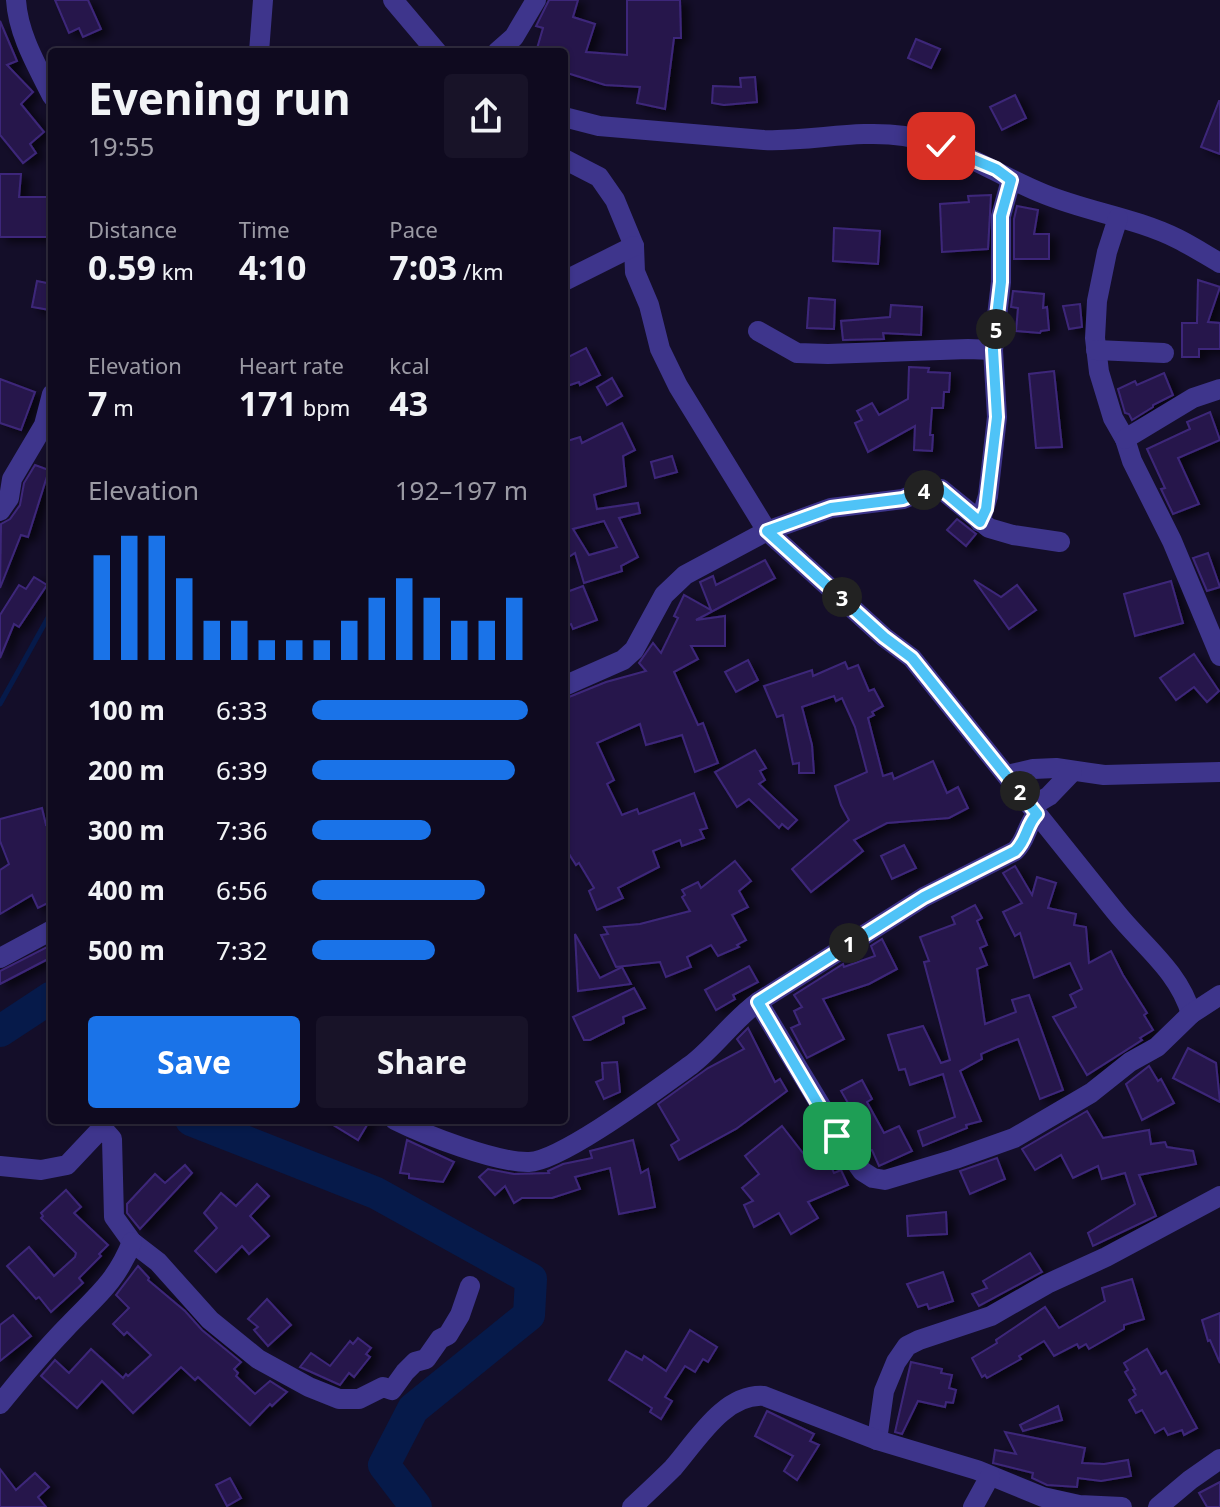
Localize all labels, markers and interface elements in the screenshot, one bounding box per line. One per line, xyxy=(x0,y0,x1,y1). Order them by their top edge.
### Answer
text: Evening run xyxy=(88,68,351,128)
button: share xyxy=(444,74,528,158)
pin xyxy=(907,112,975,180)
icon: check xyxy=(919,124,963,168)
text: 19:55 xyxy=(88,128,154,164)
text: Distance xyxy=(88,214,177,244)
text: Time xyxy=(239,214,290,244)
text: Pace xyxy=(389,214,438,244)
text: 0.59 xyxy=(88,244,156,290)
text: 4:10 xyxy=(239,244,307,290)
text: 7:03 xyxy=(389,244,457,290)
text: km xyxy=(156,256,194,286)
text: /km xyxy=(457,256,503,286)
pin: 5 xyxy=(976,309,1016,349)
text: 5 xyxy=(990,314,1002,344)
text: Elevation xyxy=(88,350,182,380)
text: Heart rate xyxy=(239,350,344,380)
text: kcal xyxy=(389,350,430,380)
text: 7 xyxy=(88,380,107,426)
text: 171 xyxy=(239,380,297,426)
text: 43 xyxy=(389,380,428,426)
text: m xyxy=(107,392,134,422)
text: bpm xyxy=(297,392,350,422)
pin: 4 xyxy=(904,470,944,510)
text: Elevation xyxy=(88,472,199,508)
text: 192–197 m xyxy=(395,472,528,508)
text: 4 xyxy=(918,475,930,505)
pin: 3 xyxy=(822,577,862,617)
text: 3 xyxy=(836,582,848,612)
text: 100 m xyxy=(88,692,165,728)
text: 6:33 xyxy=(216,692,268,728)
text: 200 m xyxy=(88,752,165,788)
text: 6:39 xyxy=(216,752,268,788)
pin: 2 xyxy=(1000,771,1040,811)
text: 2 xyxy=(1014,776,1026,806)
text: 300 m xyxy=(88,812,165,848)
text: 7:36 xyxy=(216,812,268,848)
text: 400 m xyxy=(88,872,165,908)
text: 6:56 xyxy=(216,872,268,908)
pin: 1 xyxy=(829,923,869,963)
text: 1 xyxy=(843,928,855,958)
text: 500 m xyxy=(88,932,165,968)
text: 7:32 xyxy=(216,932,268,968)
button: Save xyxy=(88,1016,300,1108)
button: Share xyxy=(316,1016,528,1108)
pin xyxy=(803,1102,871,1170)
icon: arrive xyxy=(815,1114,859,1158)

